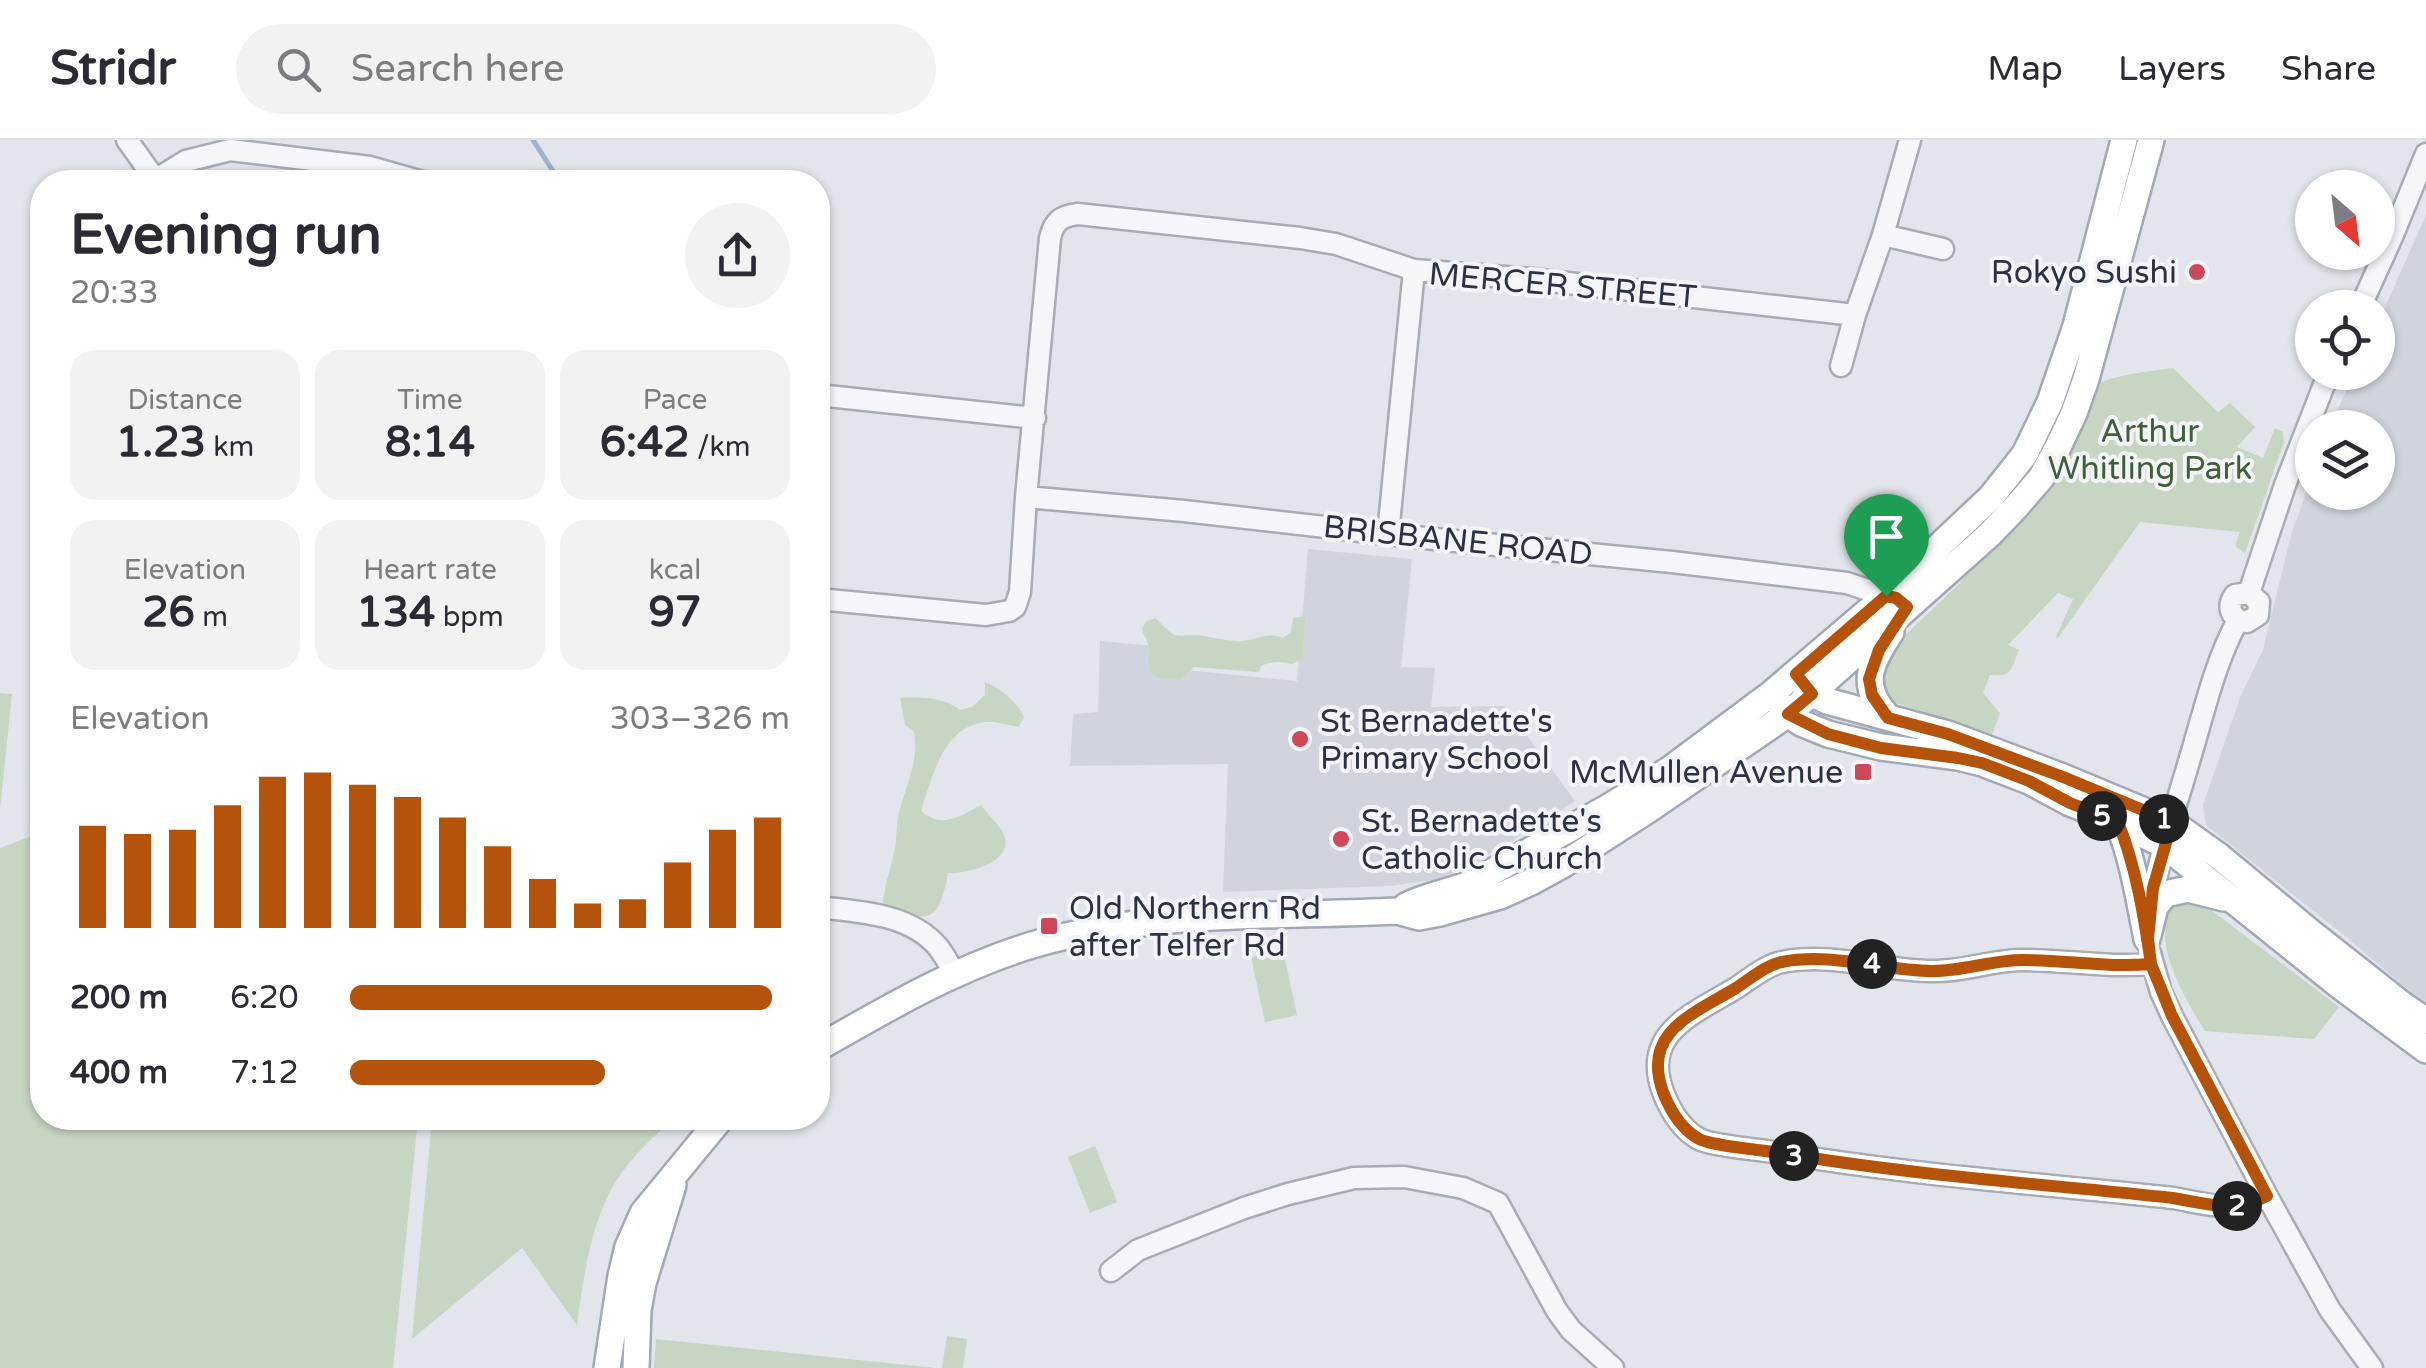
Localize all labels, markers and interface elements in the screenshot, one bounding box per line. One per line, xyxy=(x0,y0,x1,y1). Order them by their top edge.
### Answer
search box xyxy=(236,24,936,114)
text: Stridr xyxy=(50,40,176,98)
icon: search xyxy=(271,42,326,97)
text: Search here xyxy=(351,46,565,92)
text: Map xyxy=(1987,48,2063,90)
text: Layers xyxy=(2118,48,2226,90)
text: Share xyxy=(2281,48,2376,90)
north arrow xyxy=(2295,170,2395,270)
map controls xyxy=(2295,170,2395,510)
text: Evening run xyxy=(70,203,382,269)
button: share xyxy=(685,203,790,308)
place label: Rokyo Sushi xyxy=(1991,254,2177,292)
street label: MERCER STREET xyxy=(1427,255,1699,317)
marker: Rokyo Sushi xyxy=(2186,261,2208,283)
text: 20:33 xyxy=(70,274,159,312)
button: locate xyxy=(2295,290,2395,390)
text: Distance xyxy=(127,383,243,417)
text: Time xyxy=(397,383,463,417)
text: Pace xyxy=(643,383,707,417)
button: layers xyxy=(2295,410,2395,510)
park label: Arthur Whitling Park xyxy=(2048,413,2252,488)
text: 1.23 xyxy=(116,417,206,468)
text: 8:14 xyxy=(385,417,475,468)
text: 6:42 xyxy=(600,417,690,468)
text: km xyxy=(206,430,254,464)
text: /km xyxy=(690,430,750,464)
pin xyxy=(1844,494,1929,597)
street label: BRISBANE ROAD xyxy=(1321,508,1594,574)
icon: arrive xyxy=(1859,509,1914,564)
text: Elevation xyxy=(124,553,246,587)
text: Heart rate xyxy=(363,553,497,587)
text: kcal xyxy=(649,553,701,587)
text: 26 xyxy=(142,587,195,638)
text: 134 xyxy=(356,587,435,638)
text: 97 xyxy=(649,587,701,638)
text: m xyxy=(195,600,228,634)
text: bpm xyxy=(435,600,504,634)
text: Elevation xyxy=(70,700,210,738)
text: 303–326 m xyxy=(610,700,790,738)
place label: St Bernadette's Primary School xyxy=(1320,703,1553,778)
marker: St Bernadette's Primary School xyxy=(1289,728,1311,750)
place label: McMullen Avenue xyxy=(1569,754,1843,792)
marker: McMullen Avenue xyxy=(1852,761,1874,783)
pin: 5 xyxy=(2077,791,2127,841)
pin: 1 xyxy=(2139,794,2189,844)
text: 5 xyxy=(2093,799,2111,833)
text: 1 xyxy=(2155,802,2173,836)
place label: St. Bernadette's Catholic Church xyxy=(1361,803,1603,878)
marker: St. Bernadette's Catholic Church xyxy=(1330,828,1352,850)
place label: Old Northern Rd after Telfer Rd xyxy=(1069,890,1321,965)
marker: Old Northern Rd after Telfer Rd xyxy=(1038,915,1060,937)
pin: 4 xyxy=(1847,939,1897,989)
text: 4 xyxy=(1863,947,1881,981)
text: 200 m xyxy=(70,979,168,1017)
text: 6:20 xyxy=(230,979,299,1017)
text: 400 m xyxy=(70,1054,168,1092)
text: 7:12 xyxy=(230,1054,299,1092)
pin: 3 xyxy=(1769,1131,1819,1181)
text: 3 xyxy=(1785,1139,1803,1173)
pin: 2 xyxy=(2212,1181,2262,1231)
text: 2 xyxy=(2228,1189,2246,1223)

